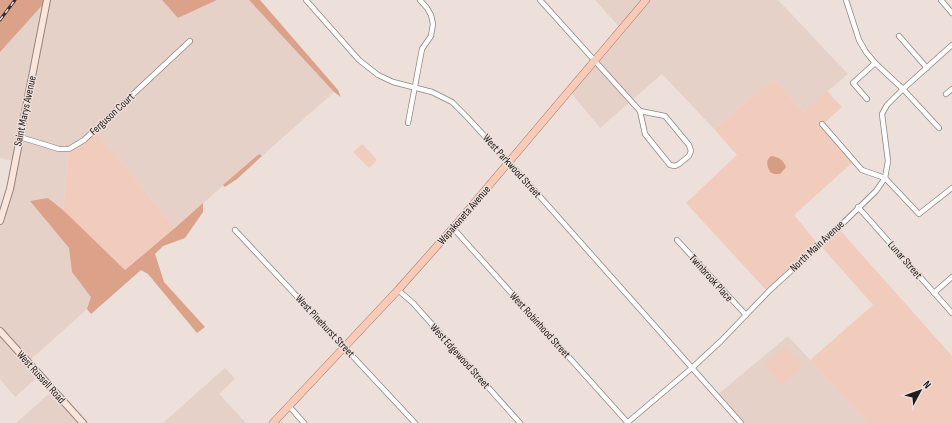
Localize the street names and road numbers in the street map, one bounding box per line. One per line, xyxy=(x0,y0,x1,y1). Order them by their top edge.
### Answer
street label: Saint Marys Avenue xyxy=(11,75,39,147)
street label: Ferguson Court xyxy=(87,90,137,138)
street label: West Parkwood Street xyxy=(480,131,544,201)
street label: Wapakoneta Avenue xyxy=(435,183,493,247)
street label: North Main Avenue xyxy=(787,218,847,274)
street label: Lunar Street xyxy=(885,238,925,282)
street label: Twinbrook Place xyxy=(686,252,736,304)
street label: West Robinhood Street xyxy=(507,289,574,361)
street label: West Pinehurst Street xyxy=(293,292,358,360)
street label: West Edgewood Street xyxy=(427,321,493,392)
street label: West Russell Road xyxy=(14,348,68,406)

